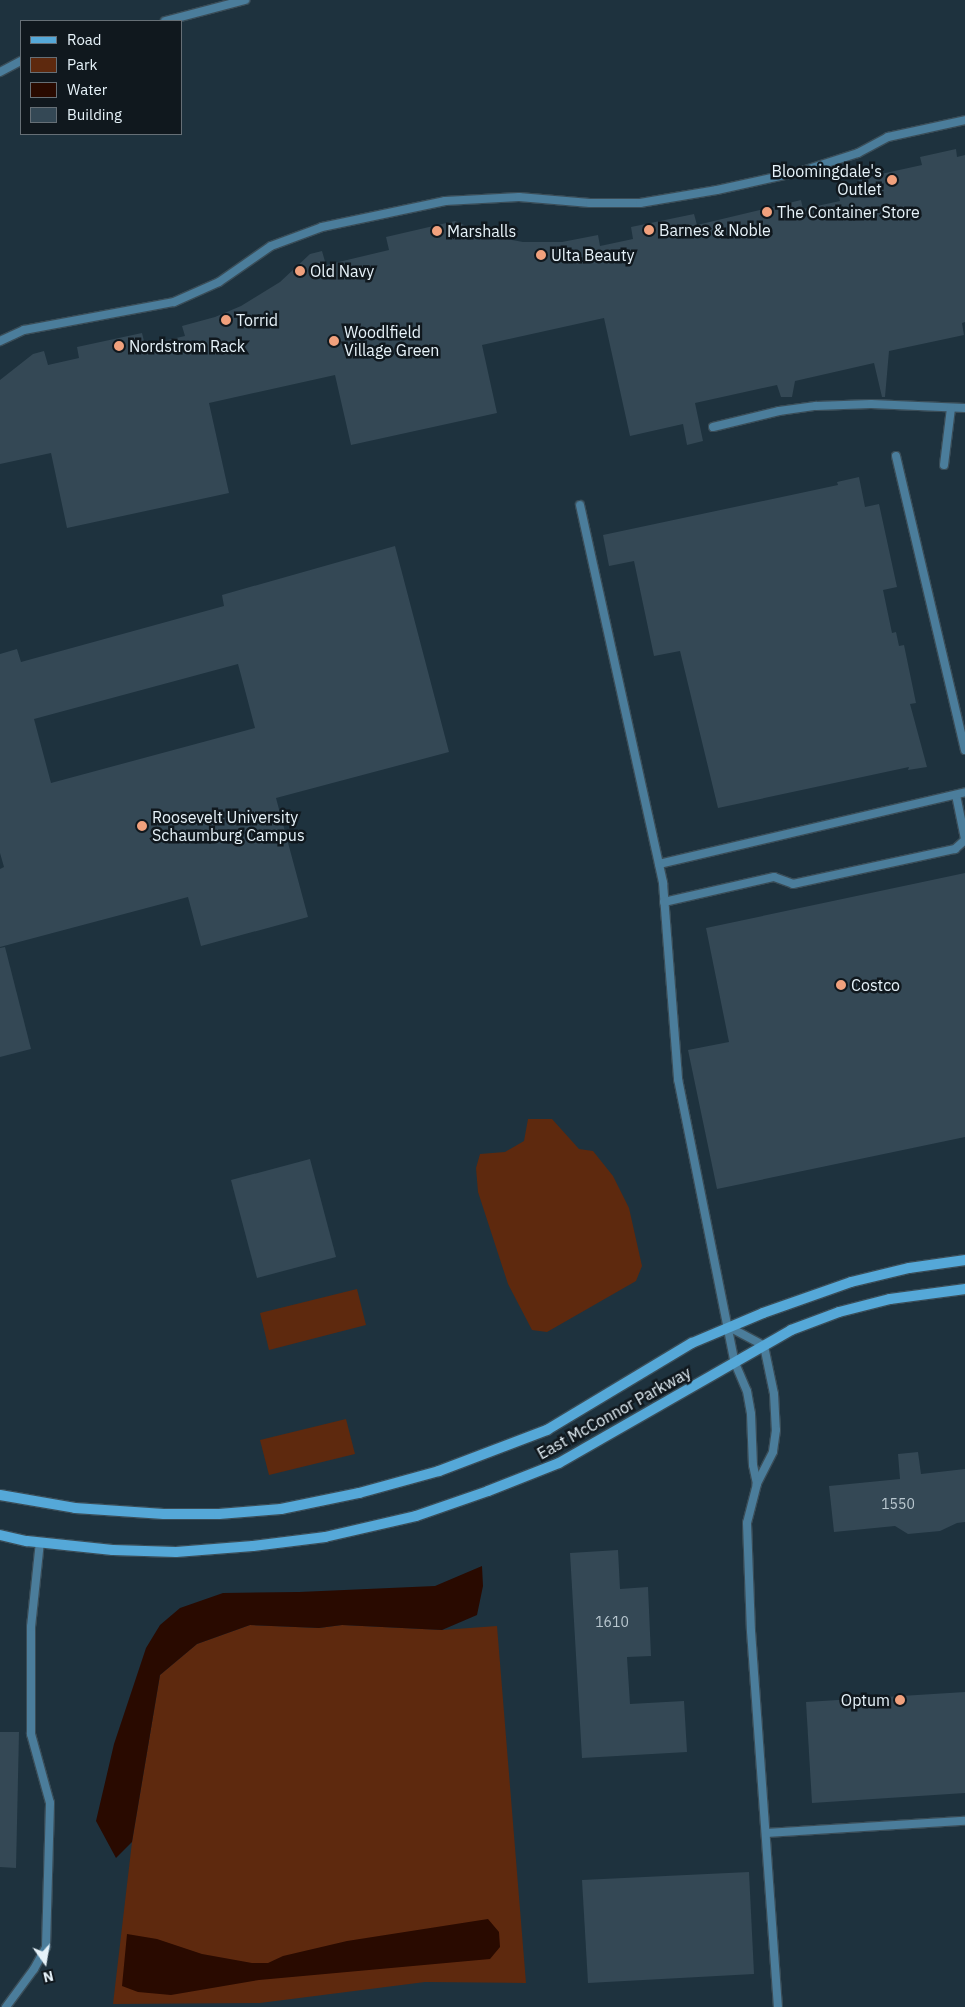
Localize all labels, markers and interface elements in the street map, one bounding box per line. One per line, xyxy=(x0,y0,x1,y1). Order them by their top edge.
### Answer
legend xyxy=(20,20,182,135)
text: Road xyxy=(67,30,102,49)
text: Park xyxy=(67,55,97,74)
text: Water xyxy=(67,80,107,99)
text: Building xyxy=(67,105,122,124)
place label: Bloomingdale's Outlet xyxy=(772,161,882,199)
marker: Bloomingdale's Outlet xyxy=(886,174,898,186)
place label: The Container Store xyxy=(777,202,920,222)
marker: The Container Store xyxy=(761,206,773,218)
place label: Barnes & Noble xyxy=(659,220,771,240)
place label: Marshalls xyxy=(447,221,516,241)
marker: Barnes & Noble xyxy=(643,224,655,236)
marker: Marshalls xyxy=(431,225,443,237)
place label: Ulta Beauty xyxy=(551,245,635,265)
marker: Ulta Beauty xyxy=(535,249,547,261)
place label: Old Navy xyxy=(310,261,374,281)
marker: Old Navy xyxy=(294,265,306,277)
place label: Torrid xyxy=(236,310,278,330)
marker: Torrid xyxy=(220,314,232,326)
place label: Woodlfield Village Green xyxy=(344,322,439,360)
marker: Woodlfield Village Green xyxy=(328,335,340,347)
place label: Nordstrom Rack xyxy=(129,336,245,356)
marker: Nordstrom Rack xyxy=(113,340,125,352)
place label: Roosevelt University Schaumburg Campus xyxy=(152,807,305,845)
marker: Roosevelt University Schaumburg Campus xyxy=(136,820,148,832)
place label: Costco xyxy=(851,975,900,995)
marker: Costco xyxy=(835,979,847,991)
street label: East McConnor Parkway xyxy=(534,1363,694,1463)
house number: 1550 xyxy=(881,1496,915,1512)
house number: 1610 xyxy=(595,1614,629,1630)
place label: Optum xyxy=(841,1690,890,1710)
marker: Optum xyxy=(894,1694,906,1706)
north arrow xyxy=(20,1937,70,1987)
text: N xyxy=(41,1967,55,1987)

